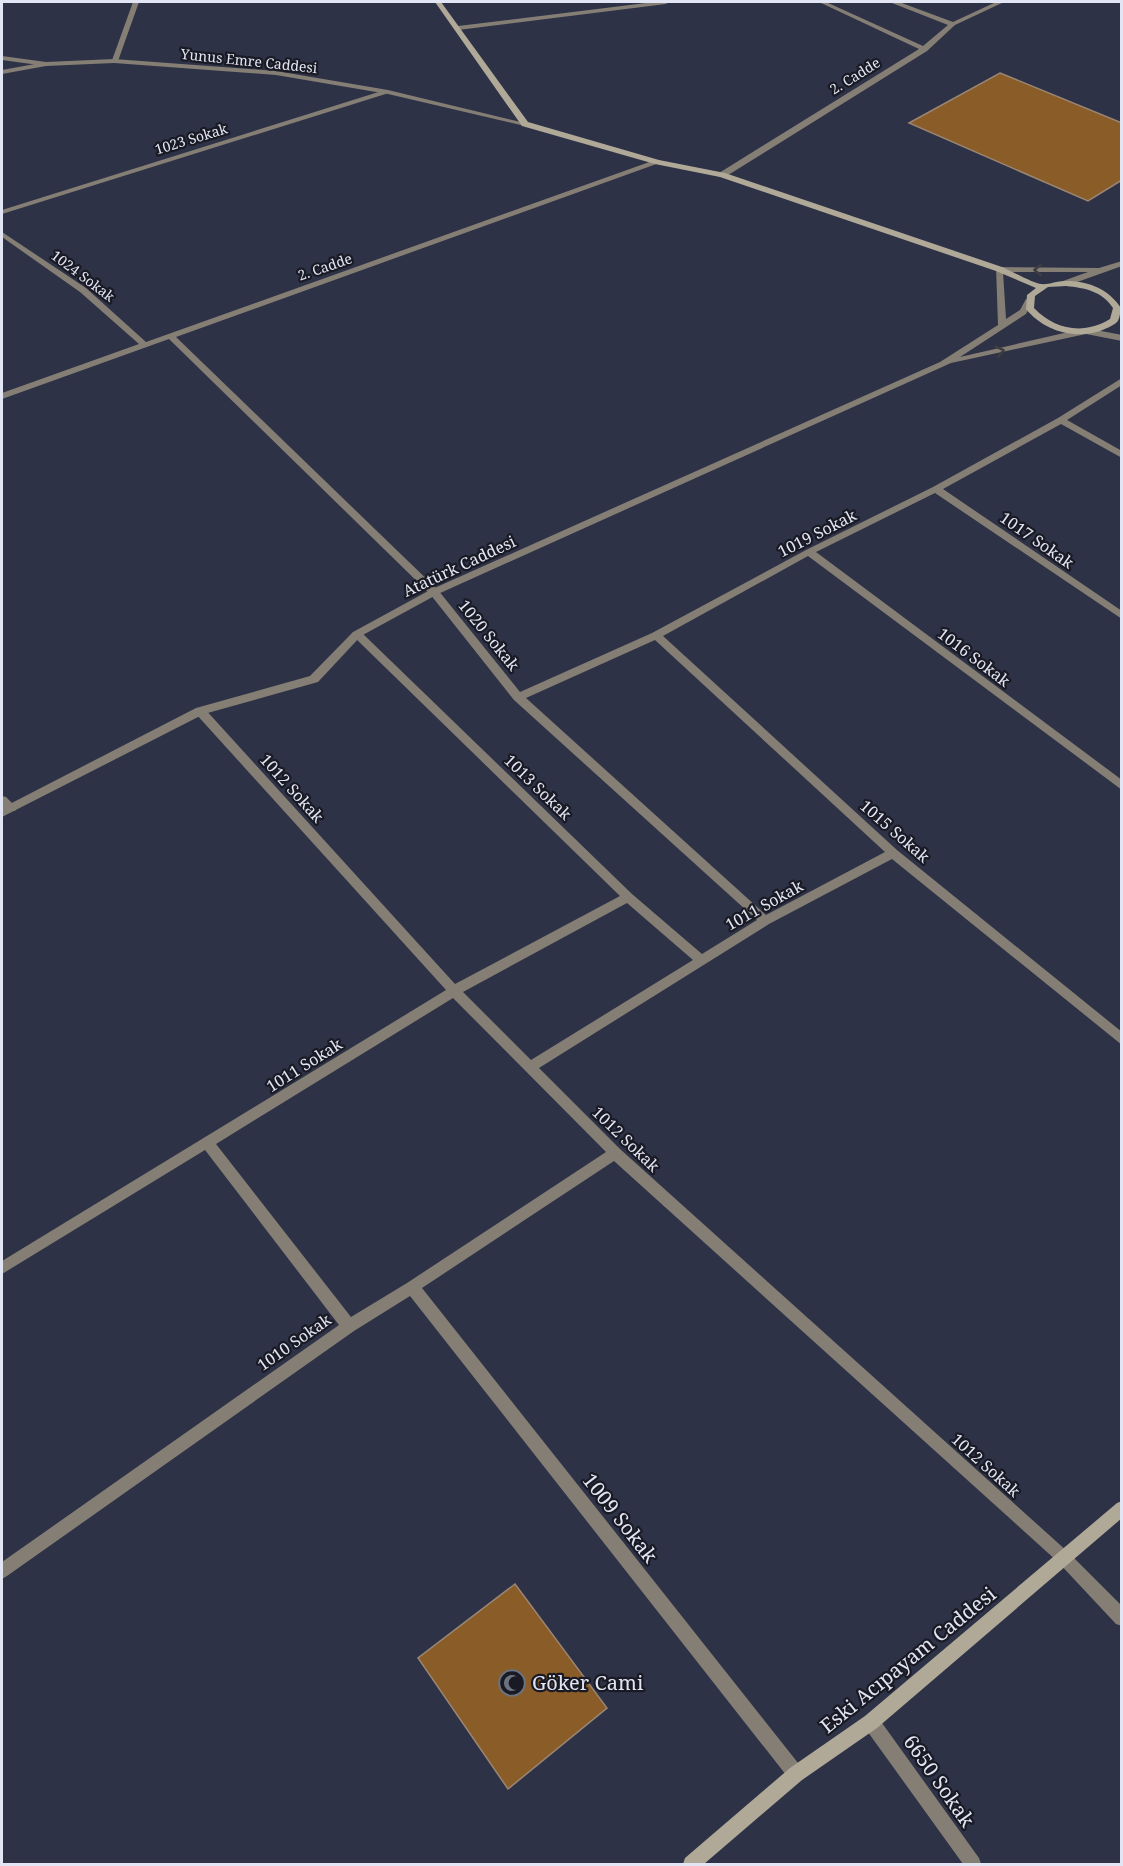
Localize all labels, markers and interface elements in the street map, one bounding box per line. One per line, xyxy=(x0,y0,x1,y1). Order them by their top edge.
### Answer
street label: Yunus Emre Caddesi xyxy=(179,44,319,77)
street label: 2. Cadde xyxy=(826,53,884,99)
street label: 1023 Sokak xyxy=(152,118,230,159)
street label: 1024 Sokak xyxy=(48,245,120,306)
street label: 2. Cadde xyxy=(295,248,354,285)
one-way arrow xyxy=(1033,264,1042,276)
one-way arrow xyxy=(995,345,1005,358)
street label: 1019 Sokak xyxy=(774,503,861,562)
street label: 1017 Sokak xyxy=(996,506,1079,574)
street label: Atatürk Caddesi xyxy=(399,530,519,602)
street label: 1020 Sokak xyxy=(454,595,525,676)
street label: 1016 Sokak xyxy=(933,622,1015,692)
street label: 1012 Sokak xyxy=(255,749,329,828)
street label: 1013 Sokak xyxy=(500,749,577,825)
street label: 1015 Sokak xyxy=(855,795,935,868)
street label: 1011 Sokak xyxy=(721,874,807,935)
street label: 1011 Sokak xyxy=(262,1033,347,1097)
street label: 1012 Sokak xyxy=(588,1101,665,1177)
street label: 1010 Sokak xyxy=(253,1308,336,1376)
street label: 1012 Sokak xyxy=(947,1428,1026,1502)
street label: 1009 Sokak xyxy=(577,1467,664,1568)
street label: Eski Acıpayam Caddesi xyxy=(814,1580,1002,1739)
mosque icon: Göker Cami xyxy=(497,1668,527,1698)
place label: Göker Cami xyxy=(532,1669,644,1696)
street label: 6650 Sokak xyxy=(898,1729,981,1833)

